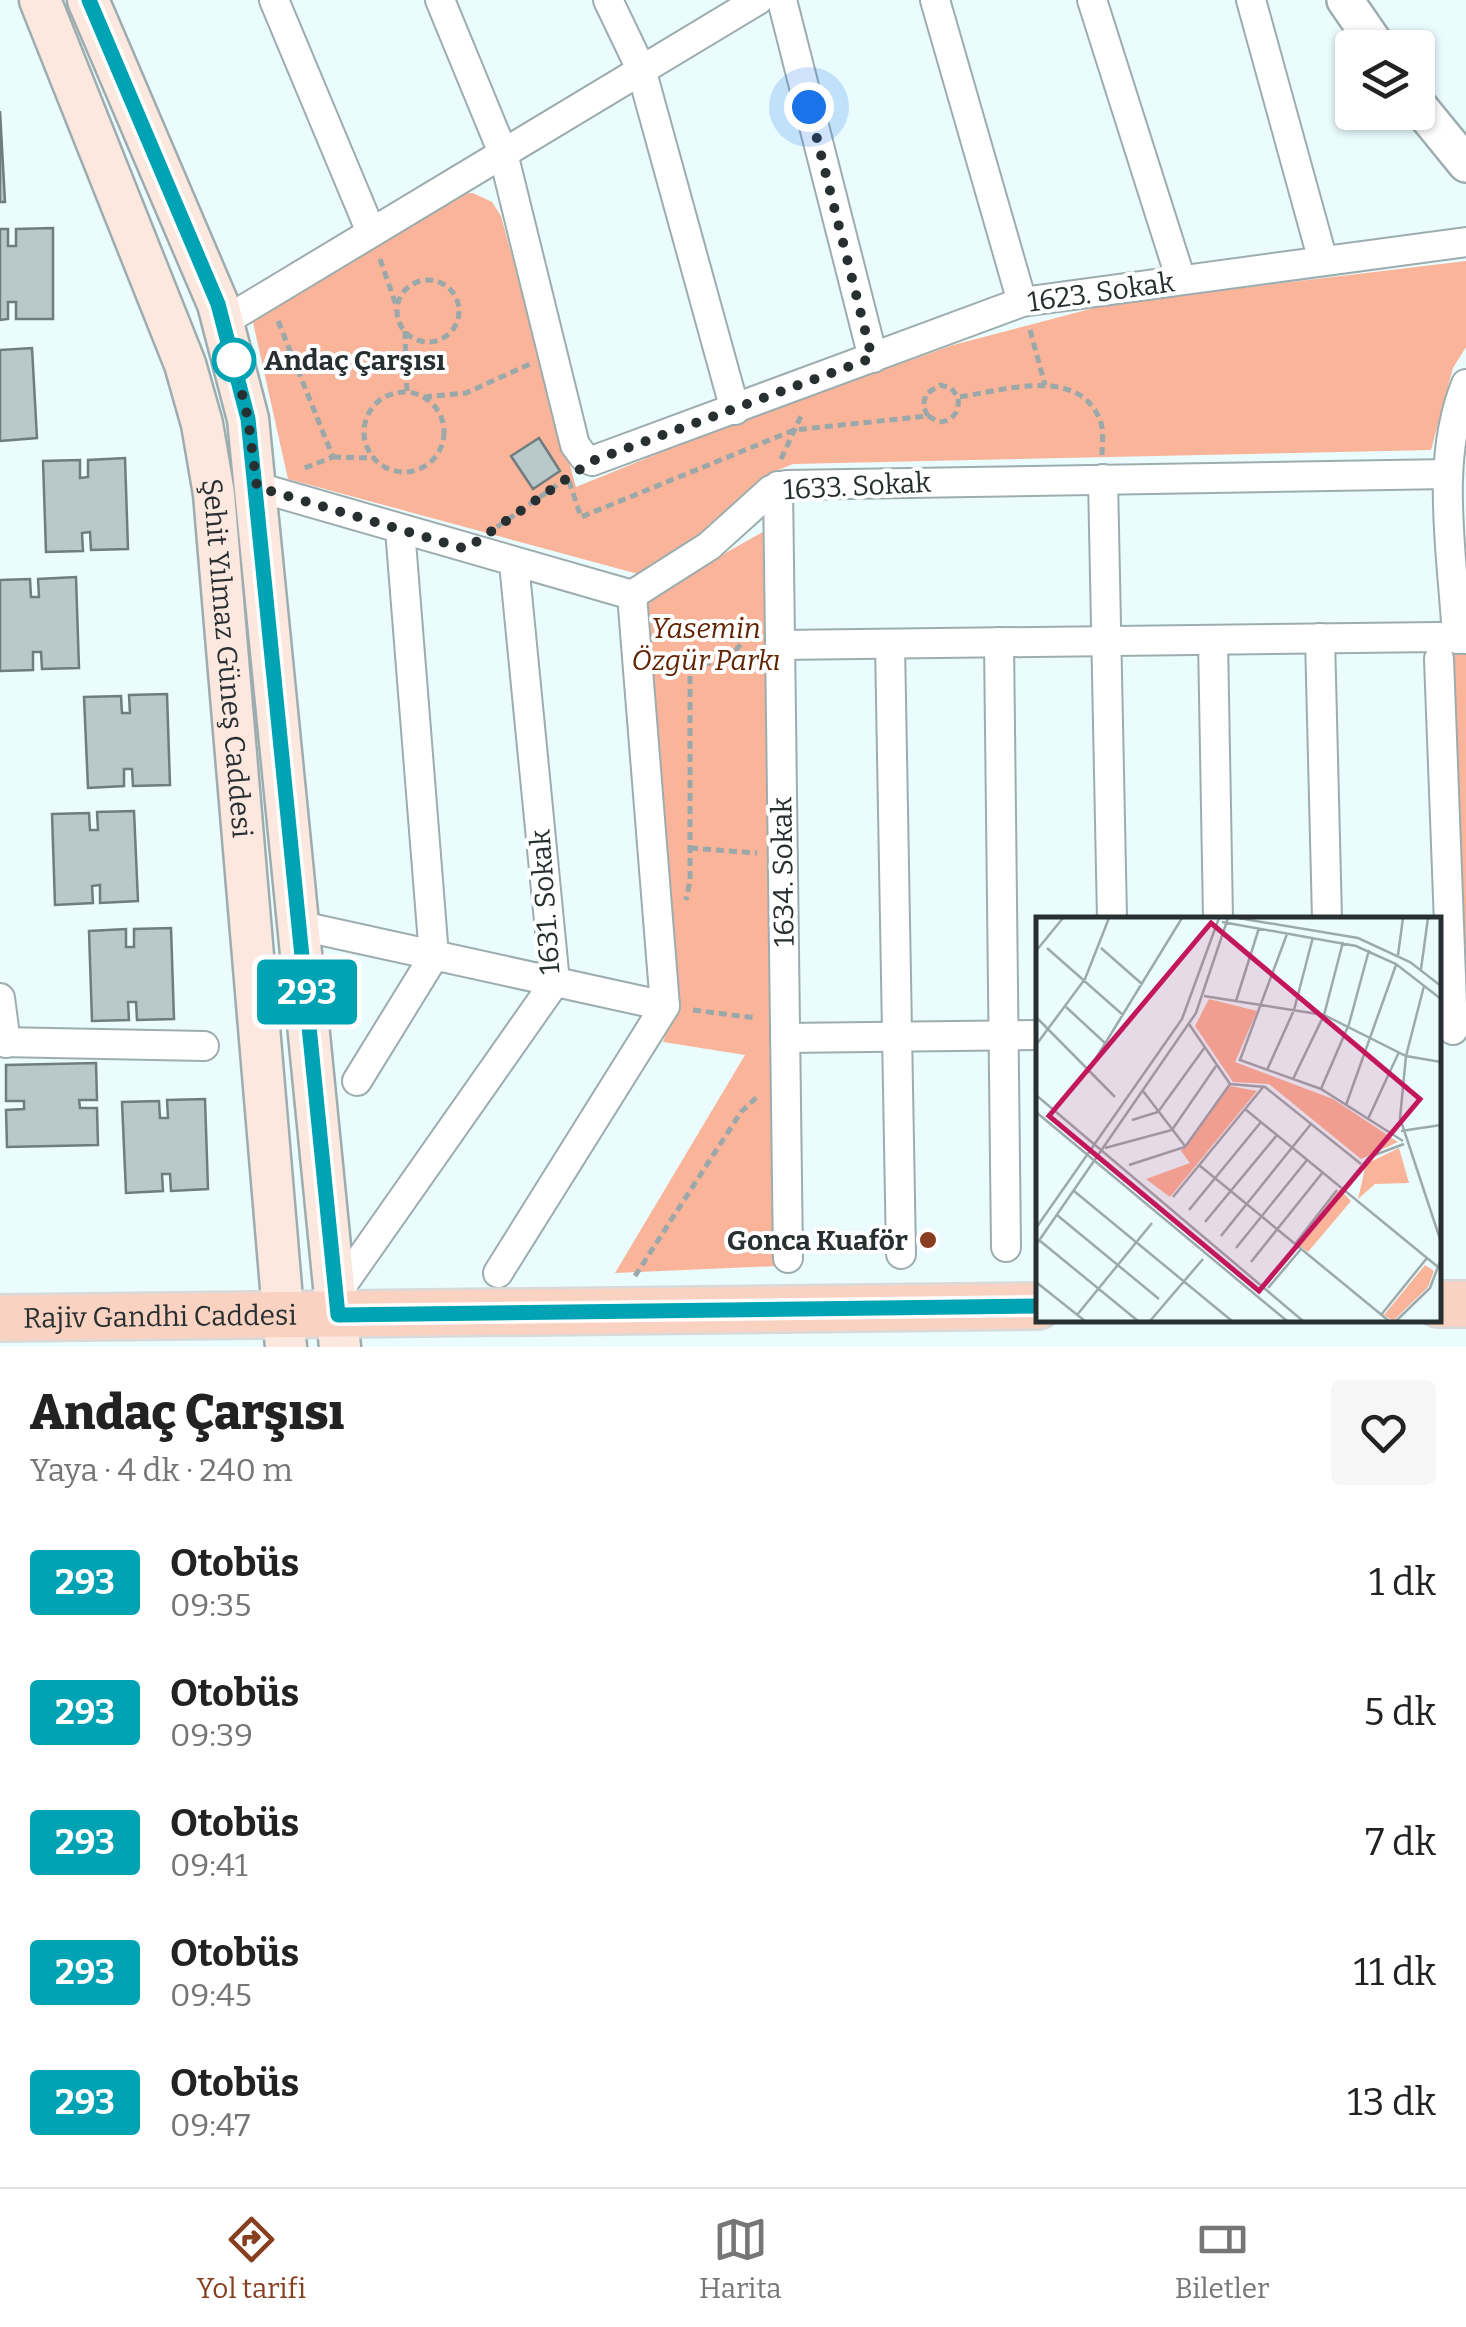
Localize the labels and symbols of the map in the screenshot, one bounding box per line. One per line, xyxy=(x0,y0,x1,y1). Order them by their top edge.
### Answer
your location xyxy=(784,82,834,132)
street label: 1623. Sokak xyxy=(1026,265,1177,319)
marker: Andaç Çarşısı xyxy=(213,339,255,381)
place label: Andaç Çarşısı xyxy=(264,344,445,377)
street label: 1633. Sokak xyxy=(782,466,932,506)
street label: Şehit Yılmaz Güneş Caddesi xyxy=(195,476,259,839)
park label: Yasemin Özgür Parkı xyxy=(632,612,780,677)
street label: 1634. Sokak xyxy=(765,797,801,947)
street label: 1631. Sokak xyxy=(523,828,567,976)
inset map xyxy=(1036,917,1441,1322)
line badge: 293 xyxy=(250,960,364,1024)
place label: Gonca Kuaför xyxy=(727,1224,908,1257)
marker: Gonca Kuaför xyxy=(917,1229,939,1251)
street label: Rajiv Gandhi Caddesi xyxy=(23,1298,297,1334)

